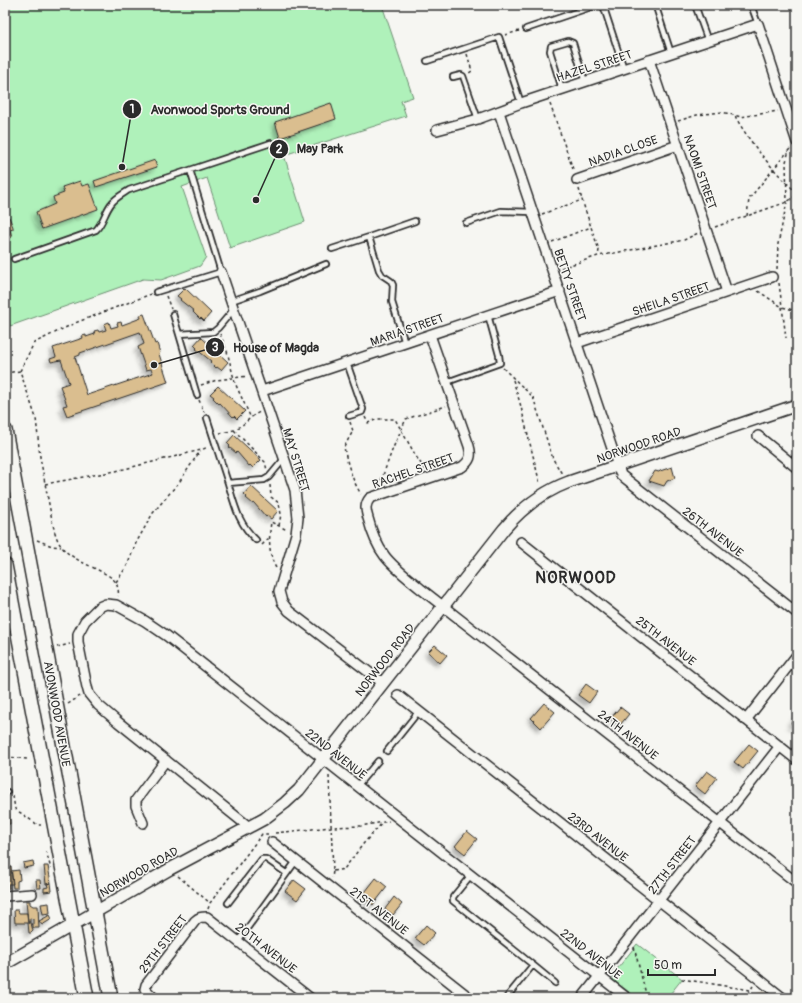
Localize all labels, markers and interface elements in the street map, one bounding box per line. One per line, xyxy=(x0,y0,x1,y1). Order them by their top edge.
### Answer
street label: HAZEL STREET xyxy=(554,47,634,86)
callout: Avonwood Sports Ground xyxy=(122,97,297,122)
text: 1 xyxy=(130,102,134,117)
text: Avonwood Sports Ground xyxy=(150,102,290,118)
street label: NADIA CLOSE xyxy=(587,133,660,170)
street label: NAOMI STREET xyxy=(680,133,719,212)
callout: May Park xyxy=(269,136,352,161)
text: May Park xyxy=(297,141,344,157)
text: 2 xyxy=(276,142,283,157)
street label: BETTY STREET xyxy=(550,247,589,324)
street label: SHEILA STREET xyxy=(630,279,712,320)
street label: MARIA STREET xyxy=(368,311,446,350)
callout: House of Magda xyxy=(205,335,327,360)
text: 3 xyxy=(212,340,219,355)
text: House of Magda xyxy=(233,340,319,356)
street label: NORWOOD ROAD xyxy=(595,424,684,467)
street label: MAY STREET xyxy=(279,427,312,494)
street label: RACHEL STREET xyxy=(370,450,456,492)
street label: 26TH AVENUE xyxy=(679,504,746,561)
district label: NORWOOD xyxy=(535,568,617,588)
street label: 25TH AVENUE xyxy=(633,613,699,670)
street label: NORWOOD ROAD xyxy=(352,621,419,700)
street label: AVONWOOD AVENUE xyxy=(40,660,73,768)
street label: 24TH AVENUE xyxy=(594,707,661,764)
street label: 22ND AVENUE xyxy=(302,726,369,783)
street label: 23RD AVENUE xyxy=(565,809,631,866)
street label: 27TH STREET xyxy=(645,833,700,897)
street label: NORWOOD ROAD xyxy=(97,844,182,901)
street label: 21ST AVENUE xyxy=(347,884,411,939)
street label: 29TH STREET xyxy=(136,912,191,976)
street label: 20TH AVENUE xyxy=(232,920,299,977)
street label: 22ND AVENUE xyxy=(557,926,624,983)
scale bar xyxy=(648,951,715,977)
text: 50 m xyxy=(654,958,682,973)

